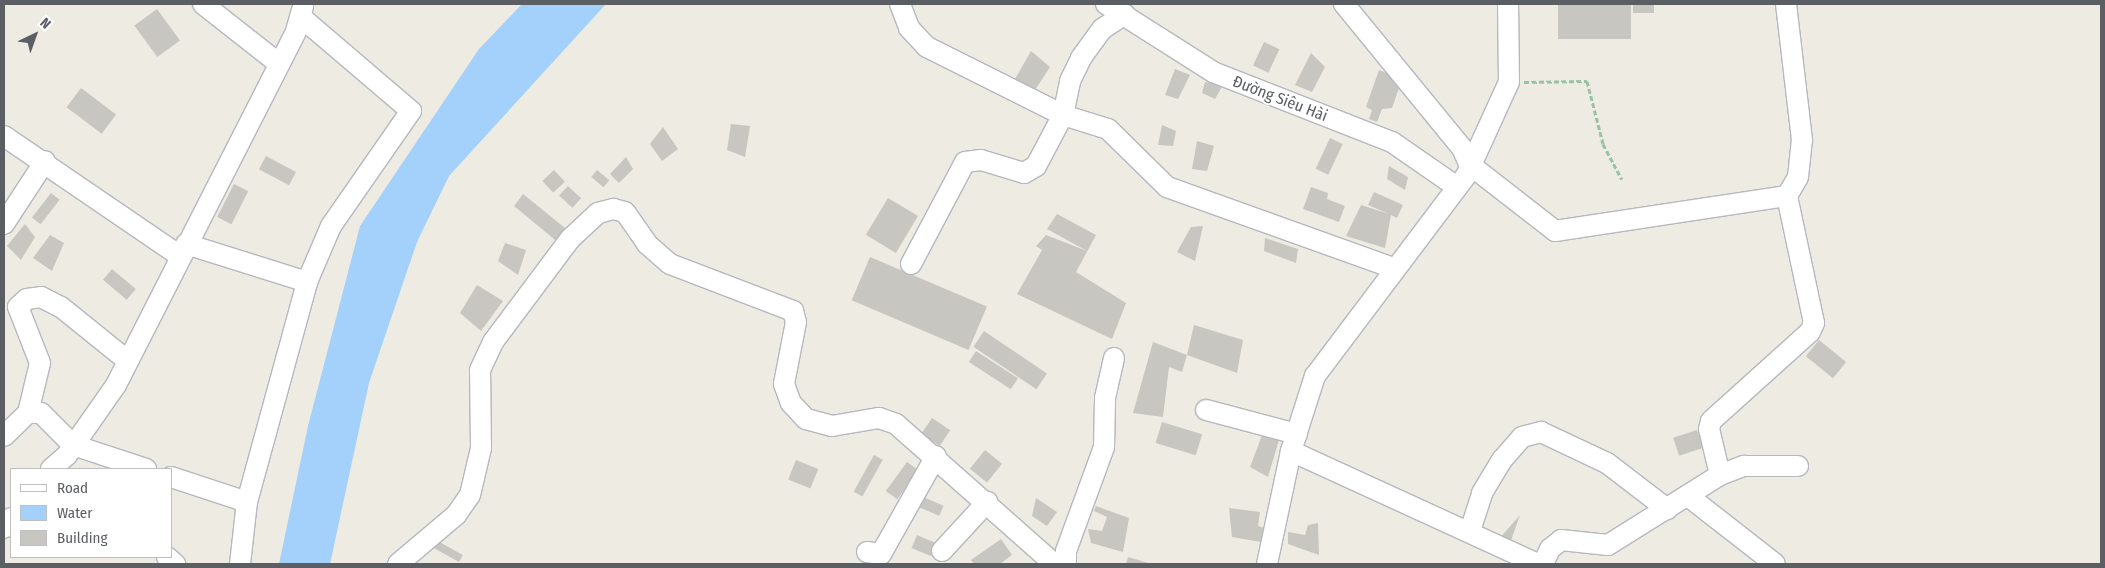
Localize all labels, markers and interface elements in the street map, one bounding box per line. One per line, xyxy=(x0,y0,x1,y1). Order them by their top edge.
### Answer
north arrow xyxy=(10,10,60,60)
text: N xyxy=(37,14,54,33)
street label: Đường Siêu Hài xyxy=(1230,72,1330,126)
legend xyxy=(10,468,172,558)
text: Road xyxy=(57,479,88,497)
text: Water xyxy=(57,504,92,522)
text: Building xyxy=(57,529,108,547)

